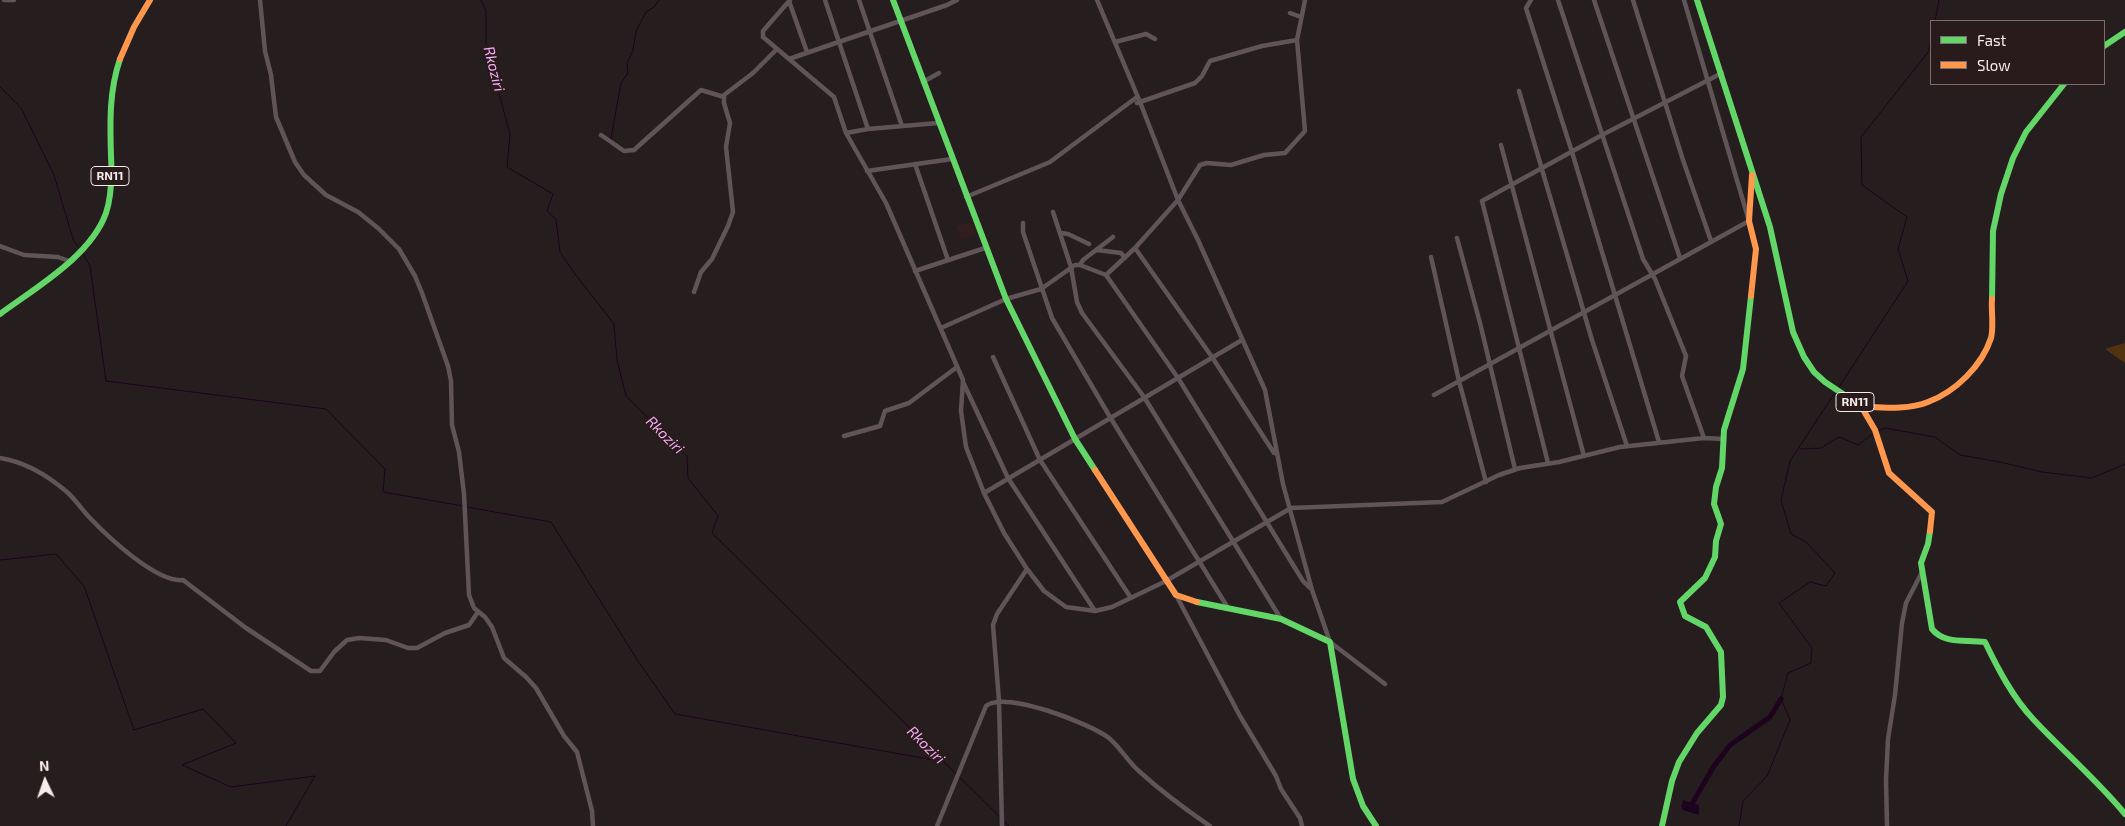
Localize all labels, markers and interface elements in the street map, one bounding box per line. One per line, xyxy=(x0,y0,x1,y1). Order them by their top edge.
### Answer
legend xyxy=(1930,20,2105,85)
text: Fast xyxy=(1977,31,2006,49)
water label: Rkoziri xyxy=(480,44,508,94)
text: Slow xyxy=(1977,56,2011,74)
road number: RN11 xyxy=(91,167,129,186)
road number: RN11 xyxy=(1836,392,1874,412)
water label: Rkoziri xyxy=(642,412,688,458)
water label: Rkoziri xyxy=(903,722,949,768)
north arrow xyxy=(20,756,70,806)
text: N xyxy=(39,757,50,774)

